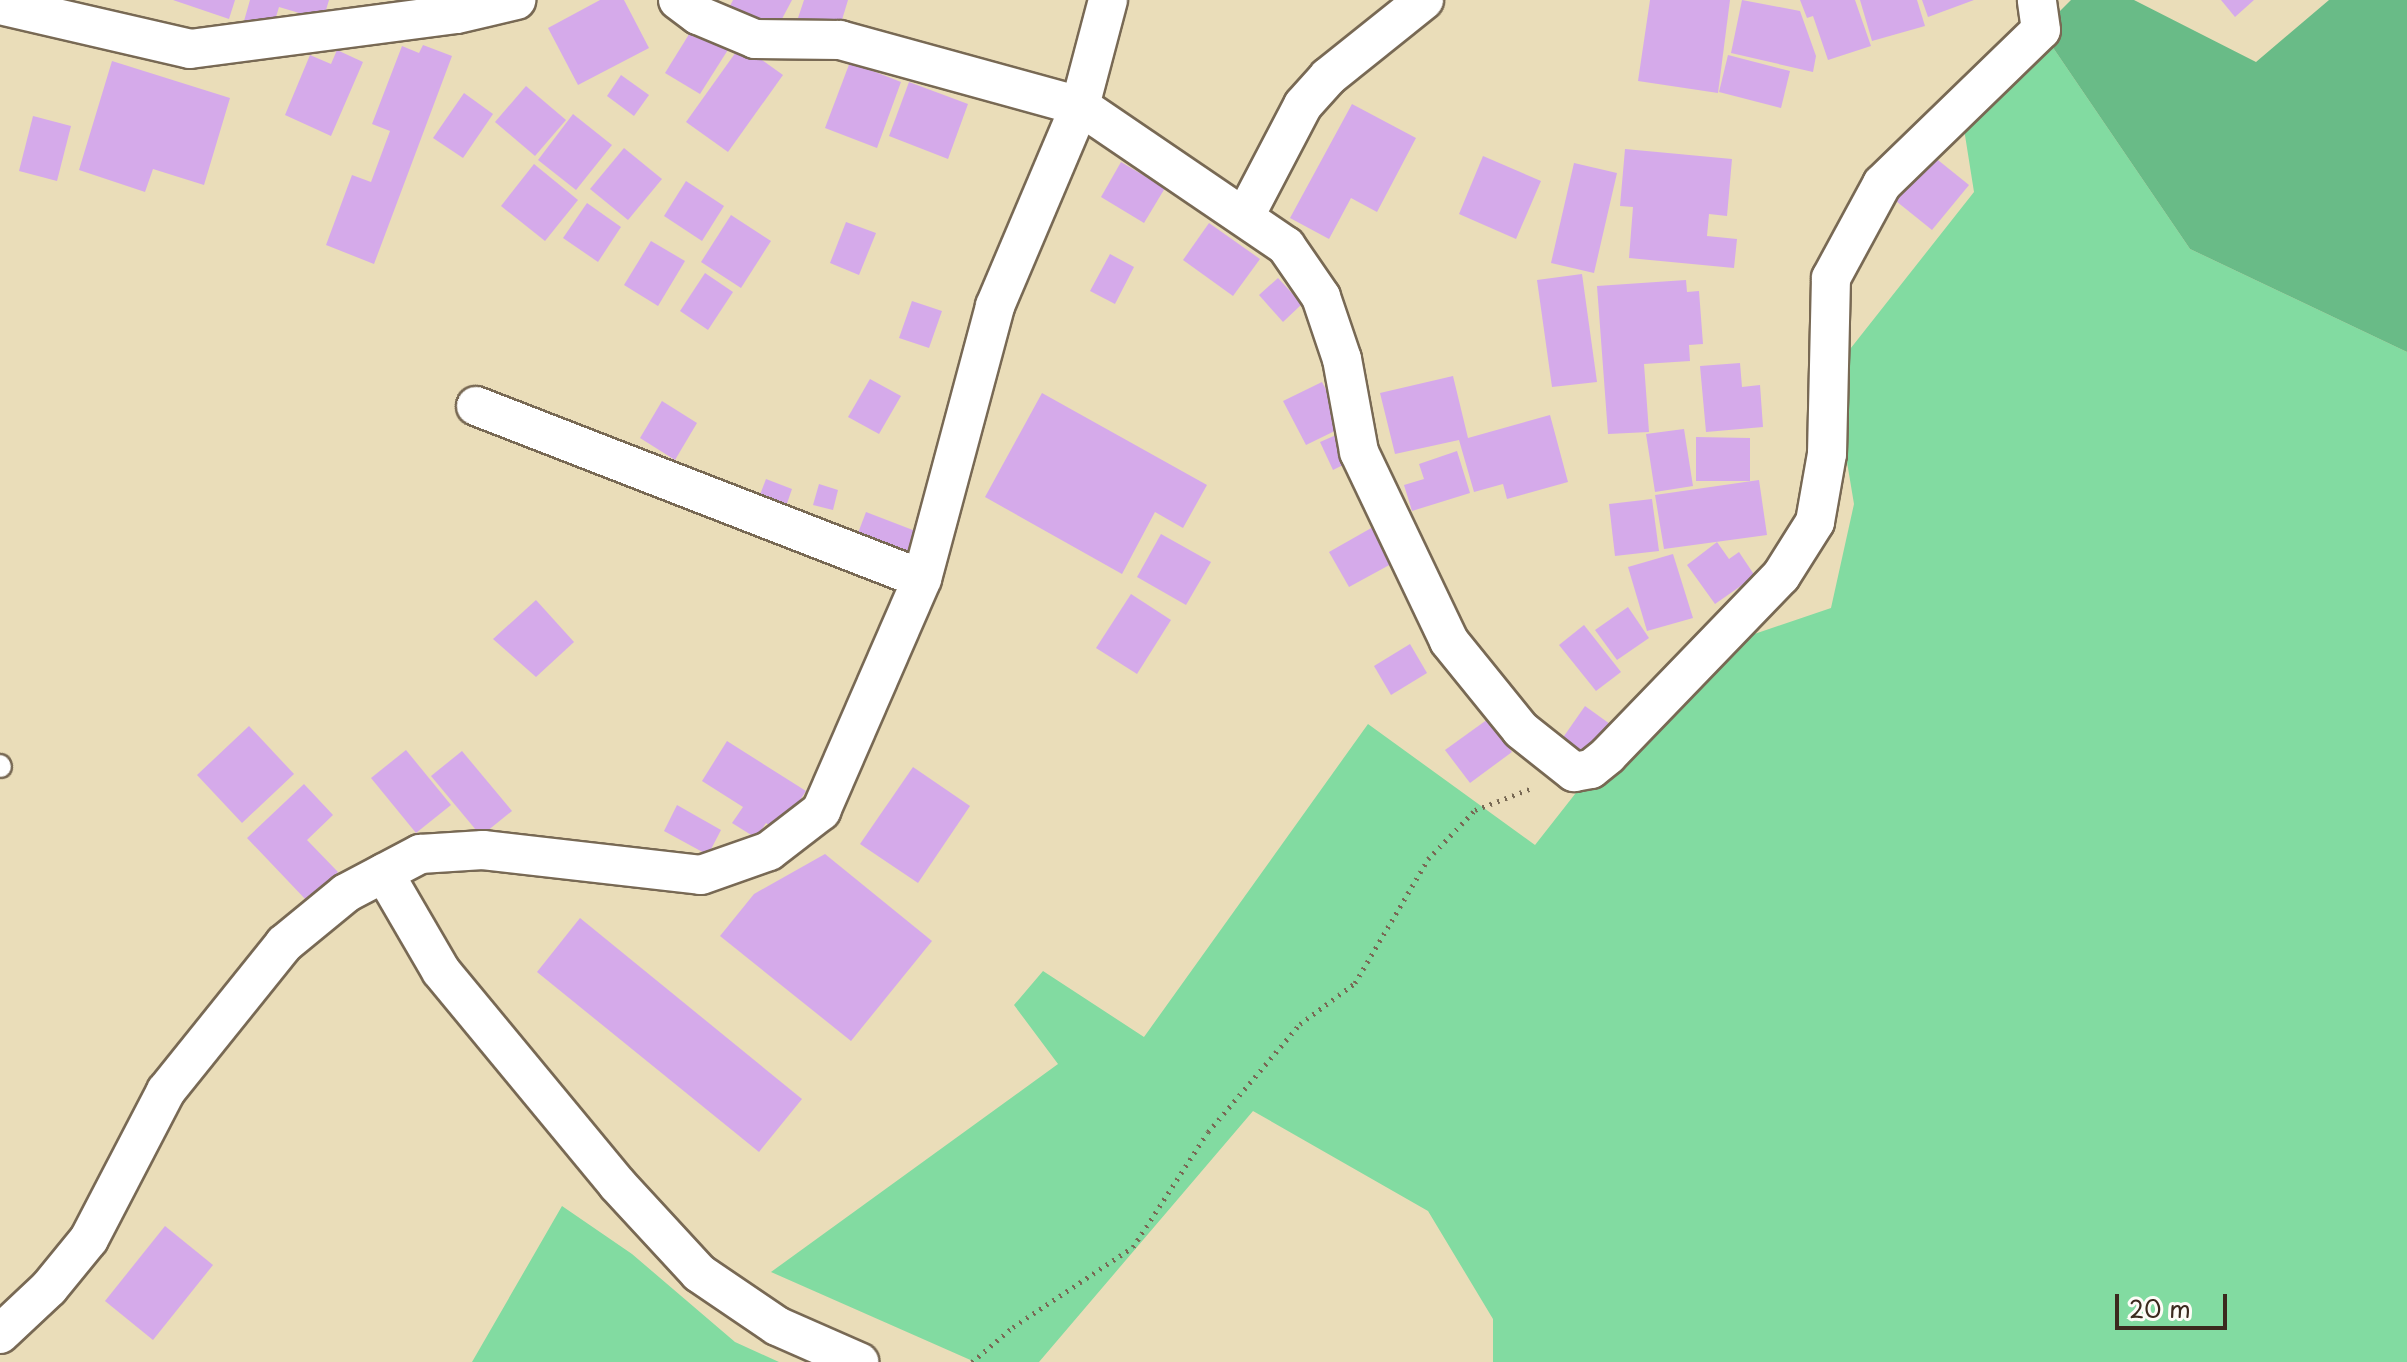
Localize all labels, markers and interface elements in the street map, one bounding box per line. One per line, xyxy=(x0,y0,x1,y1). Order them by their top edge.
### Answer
scale bar xyxy=(2119,1278,2231,1328)
text: 20 m xyxy=(2129,1290,2191,1326)

